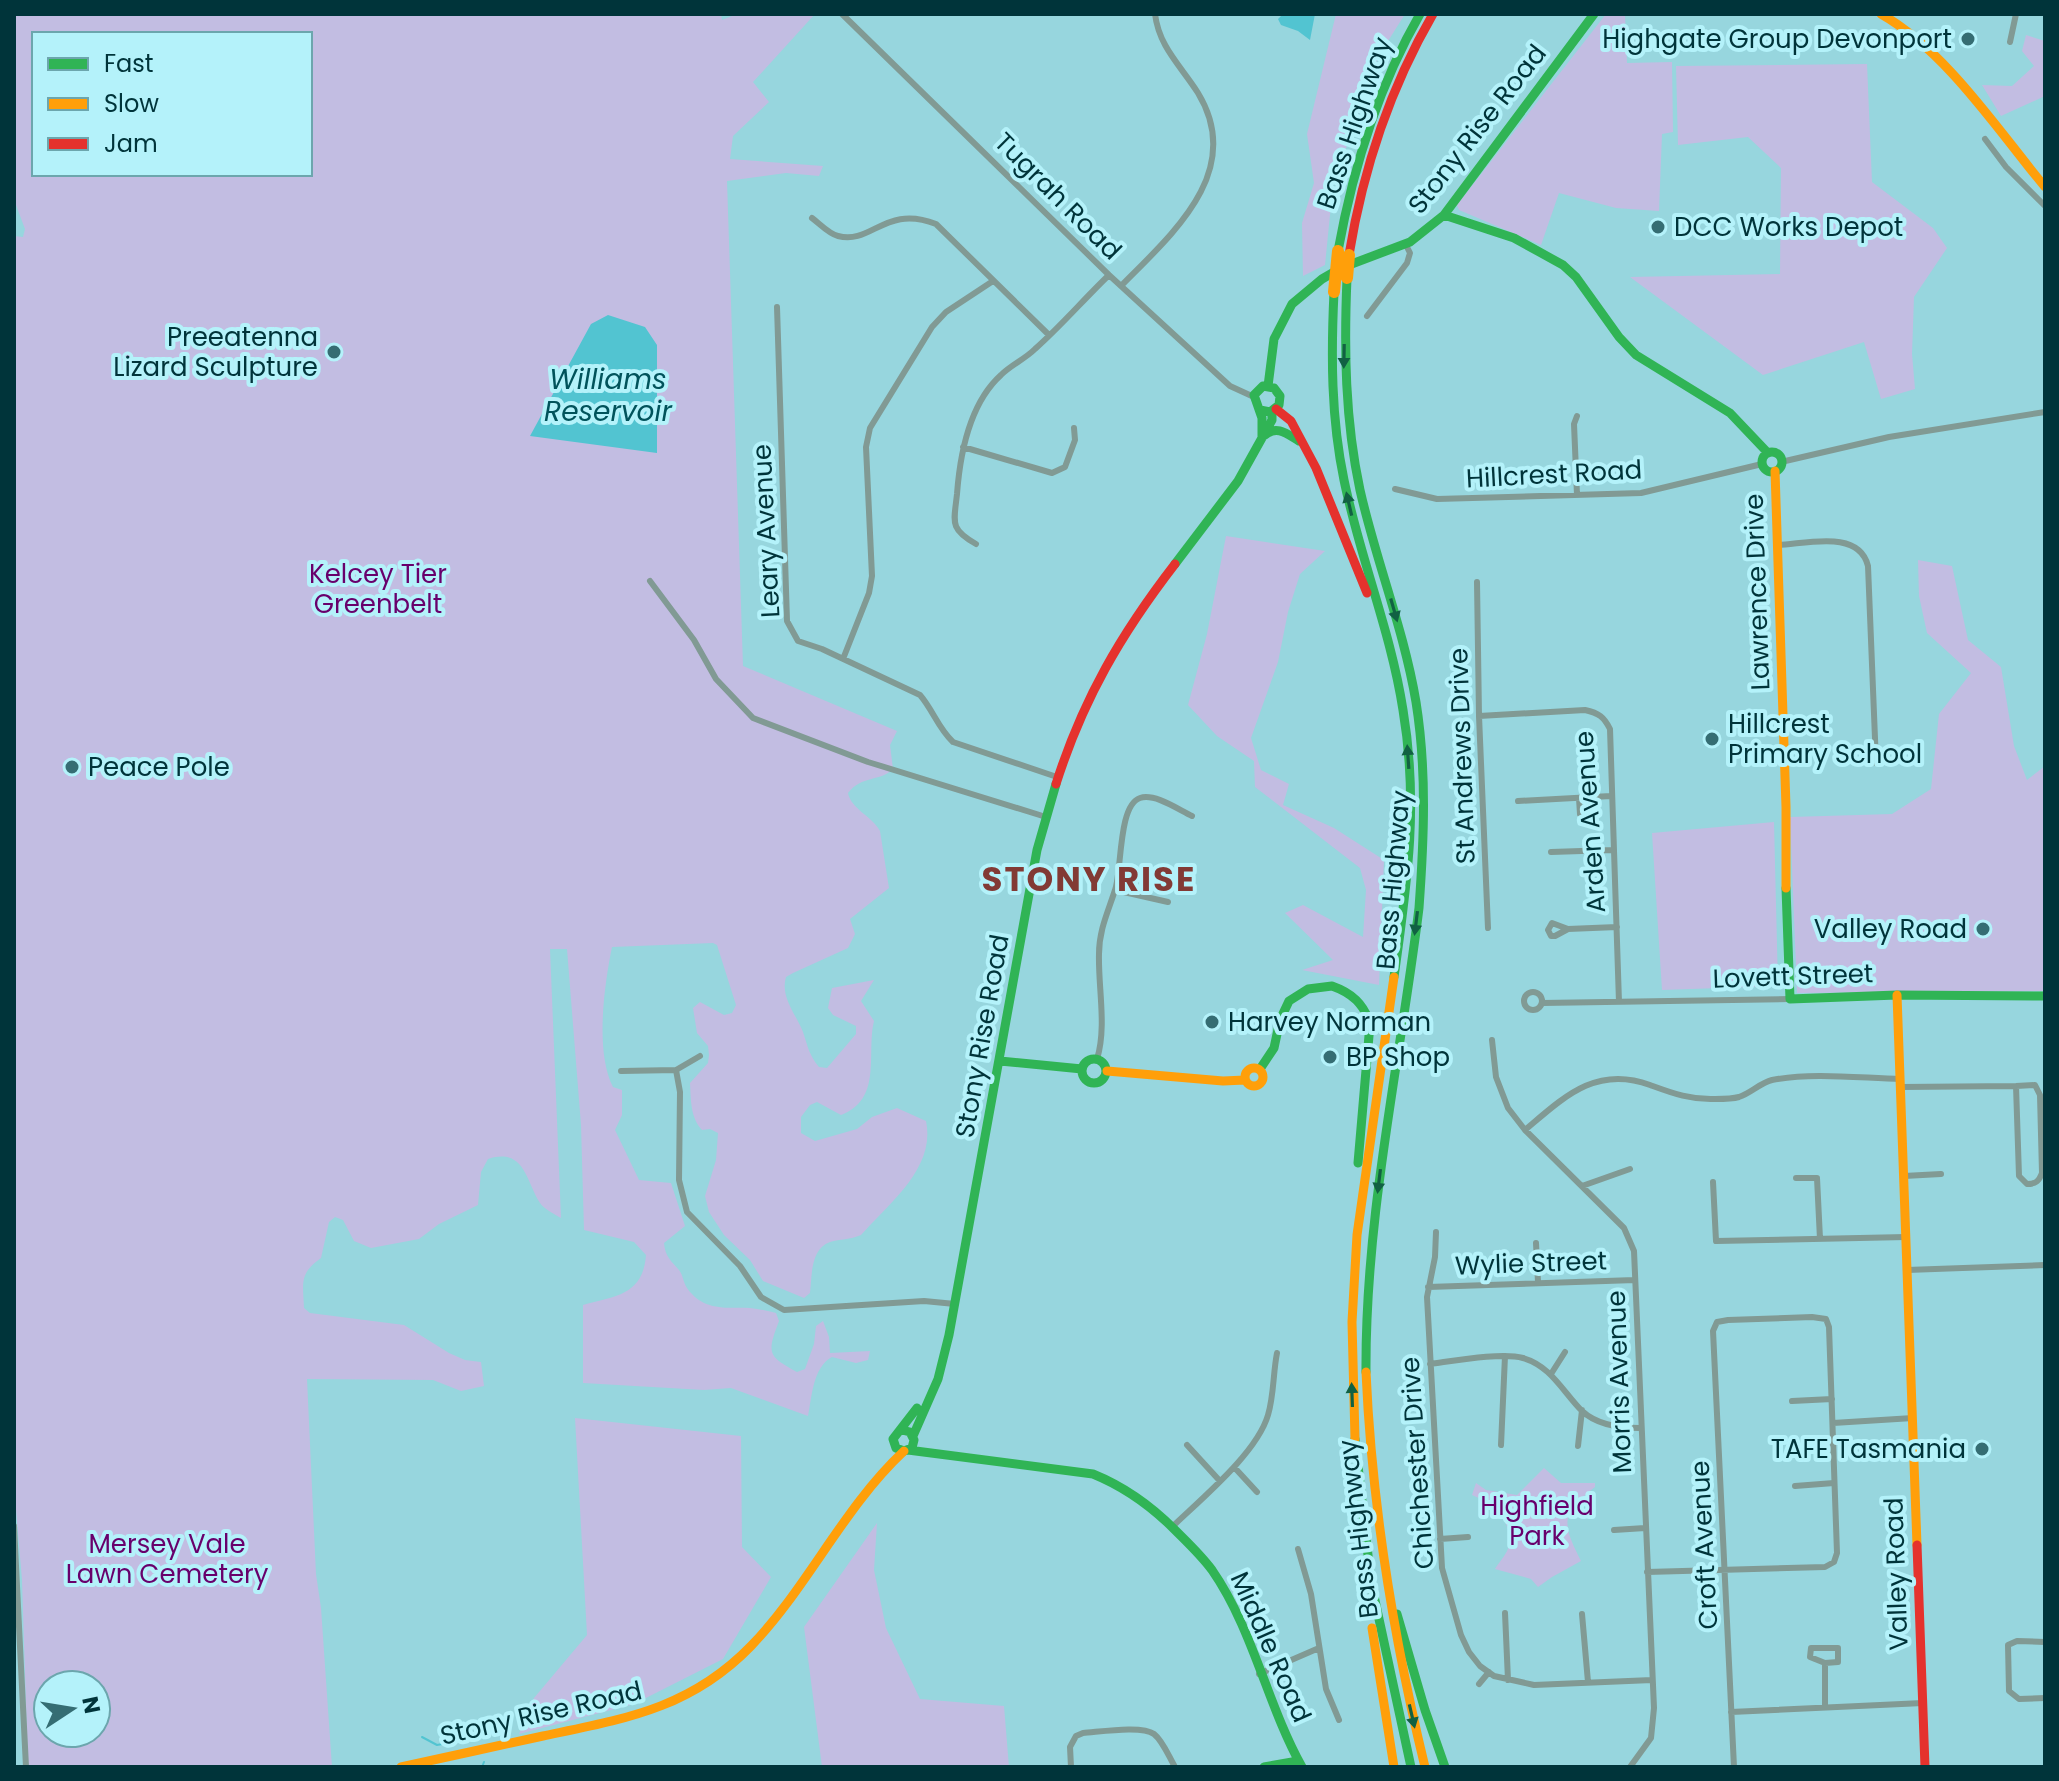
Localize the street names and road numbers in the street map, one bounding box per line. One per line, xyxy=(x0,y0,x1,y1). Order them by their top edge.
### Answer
street label: Bass Highway xyxy=(1308,32,1400,214)
street label: Stony Rise Road xyxy=(1399,37,1555,221)
street label: Tugrah Road xyxy=(986,124,1130,268)
street label: Leary Avenue xyxy=(743,443,789,619)
street label: Hillcrest Road xyxy=(1465,451,1643,497)
street label: Lawrence Drive xyxy=(1736,493,1778,691)
street label: St Andrews Drive xyxy=(1440,647,1484,865)
street label: Arden Avenue xyxy=(1566,730,1614,914)
street label: Bass Highway xyxy=(1367,789,1419,971)
street label: Stony Rise Road xyxy=(946,931,1018,1141)
street label: Lovett Street xyxy=(1712,955,1874,997)
street label: Wylie Street xyxy=(1454,1242,1608,1284)
street label: Morris Avenue xyxy=(1598,1290,1640,1474)
street label: Chichester Drive xyxy=(1392,1356,1442,1570)
street label: Bass Highway xyxy=(1329,1437,1387,1620)
street label: Croft Avenue xyxy=(1682,1460,1726,1630)
street label: Valley Road xyxy=(1875,1497,1917,1651)
street label: Middle Road xyxy=(1222,1566,1320,1728)
street label: Stony Rise Road xyxy=(437,1672,645,1754)

